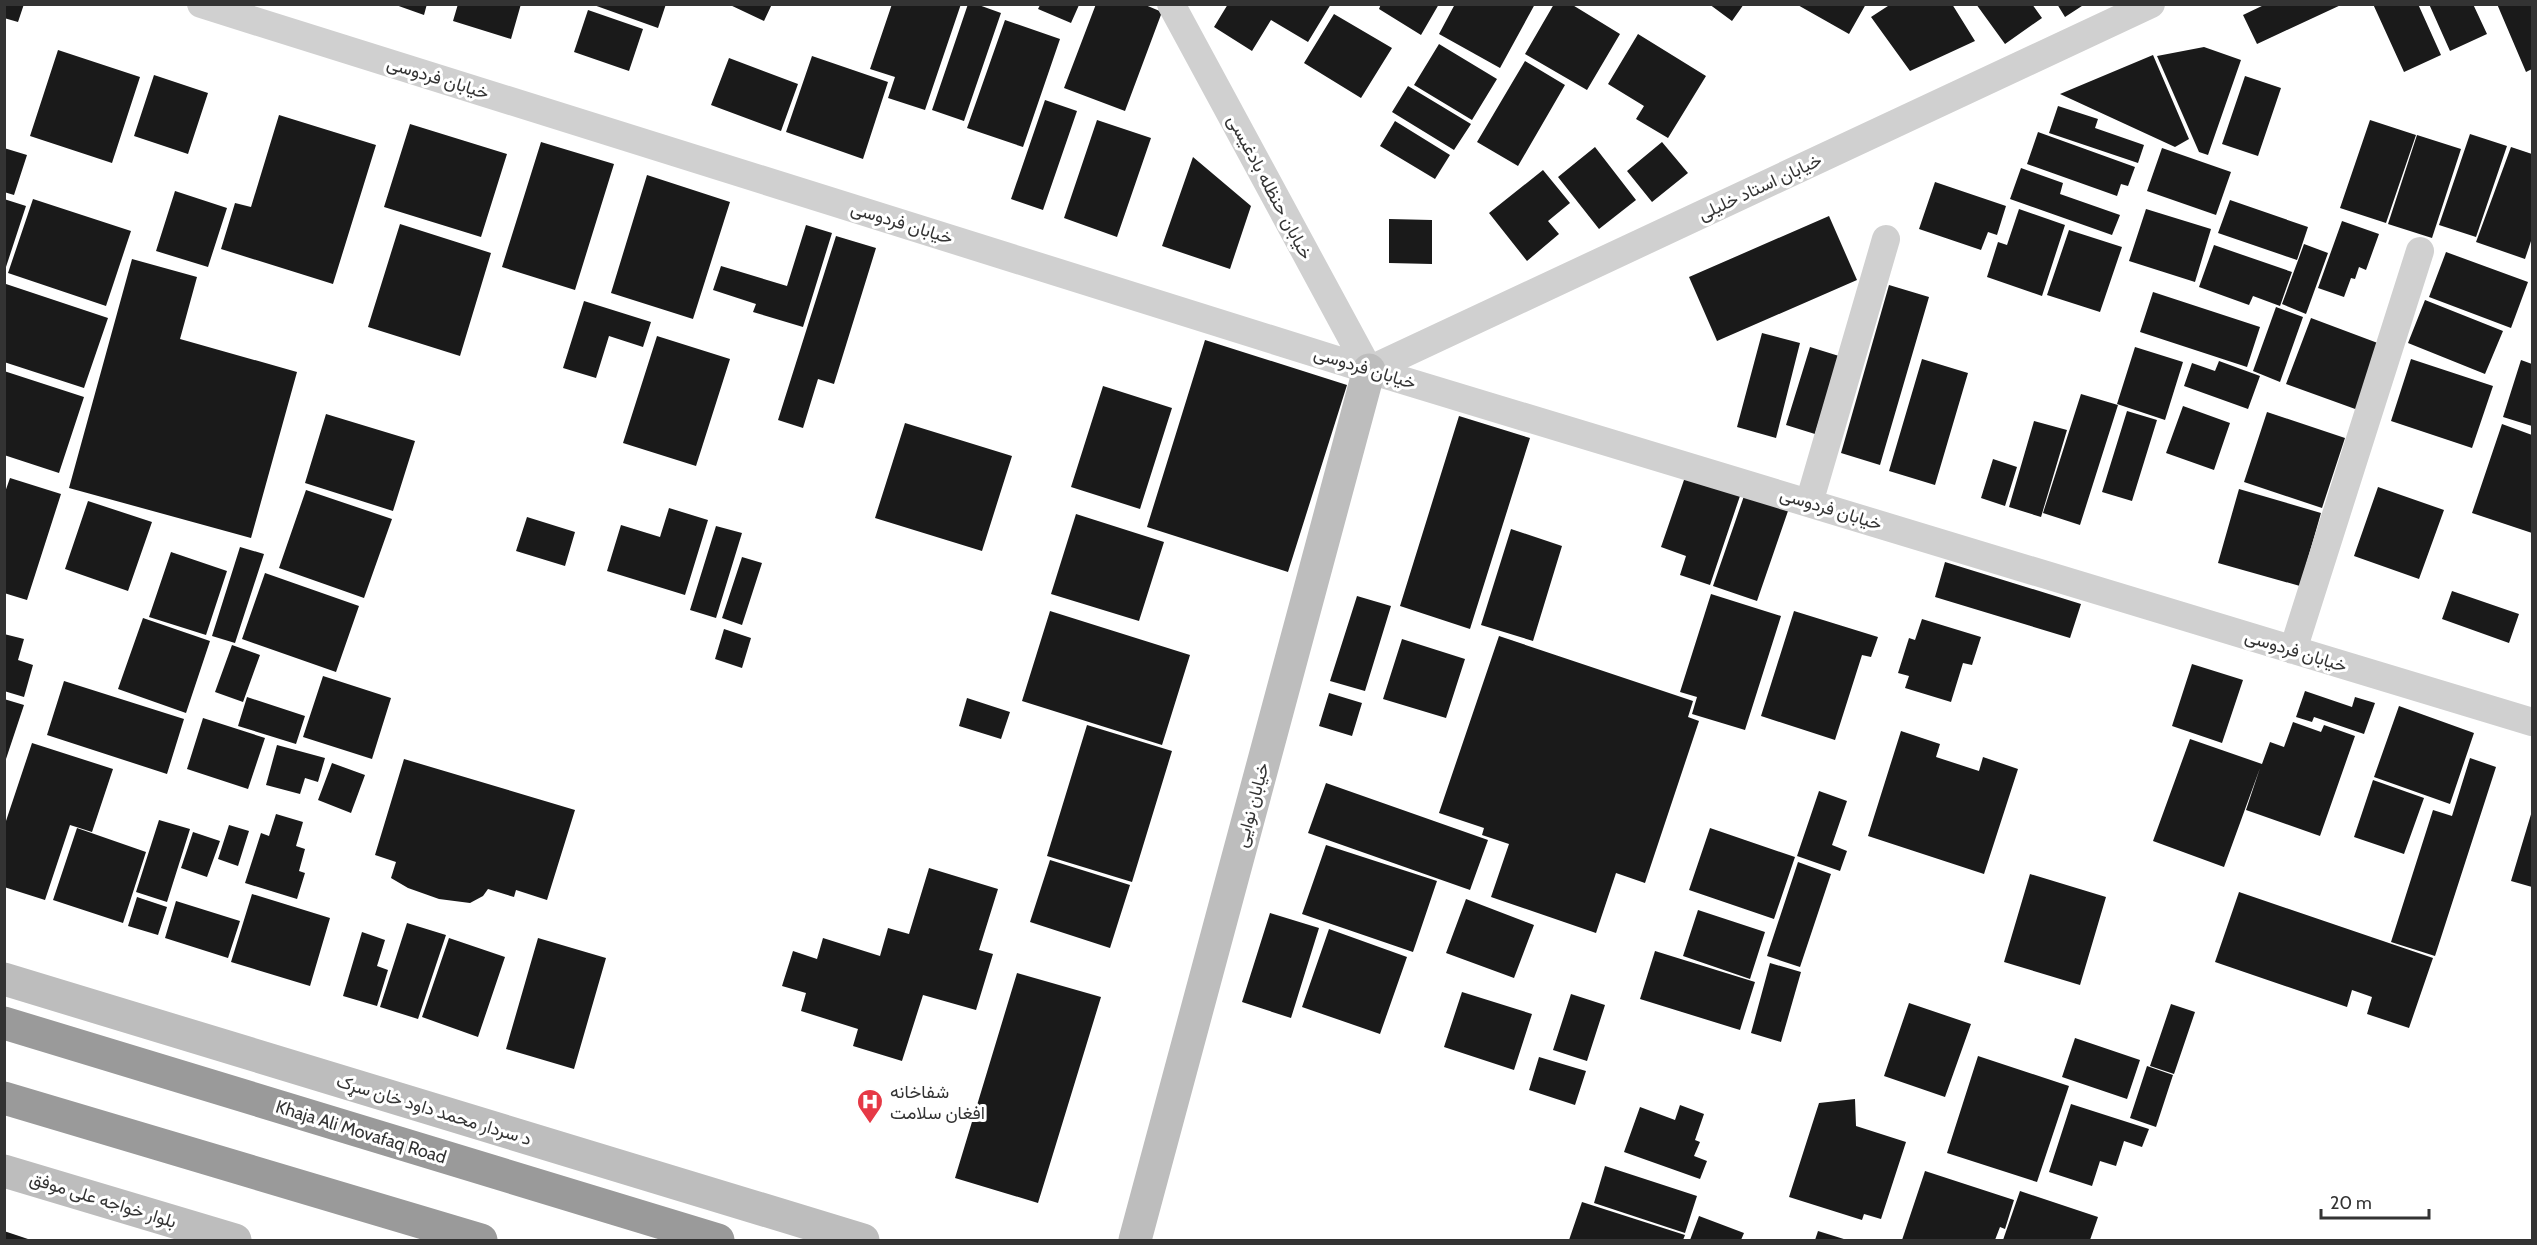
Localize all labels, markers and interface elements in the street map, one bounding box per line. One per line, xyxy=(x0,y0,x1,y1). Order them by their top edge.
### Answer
street label: خیابان فردوسی xyxy=(384,52,492,104)
street label: خیابان حنظله بادغیسی xyxy=(1223,111,1317,263)
street label: خیابان استاد خلیلی xyxy=(1695,149,1825,225)
street label: خیابان فردوسی xyxy=(848,197,956,249)
street label: خیابان فردوسی xyxy=(1311,342,1419,394)
street label: خیابان فردوسی xyxy=(1777,483,1885,535)
street label: خیابان فردوسی xyxy=(2242,625,2350,677)
street label: خیابان نوایی xyxy=(1230,760,1274,850)
street label: د سردار محمد داود خان سړک xyxy=(333,1070,534,1151)
place label: شفاخانه افغان سلامت xyxy=(890,1081,985,1124)
hospital icon: شفاخانه افغان سلامت xyxy=(855,1087,885,1125)
street label: Khaja Ali Movafaq Road xyxy=(273,1096,449,1168)
street label: بلوار خواجه علی موفق xyxy=(27,1167,179,1233)
scale bar xyxy=(2321,1182,2429,1220)
text: 20 m xyxy=(2330,1192,2372,1214)

